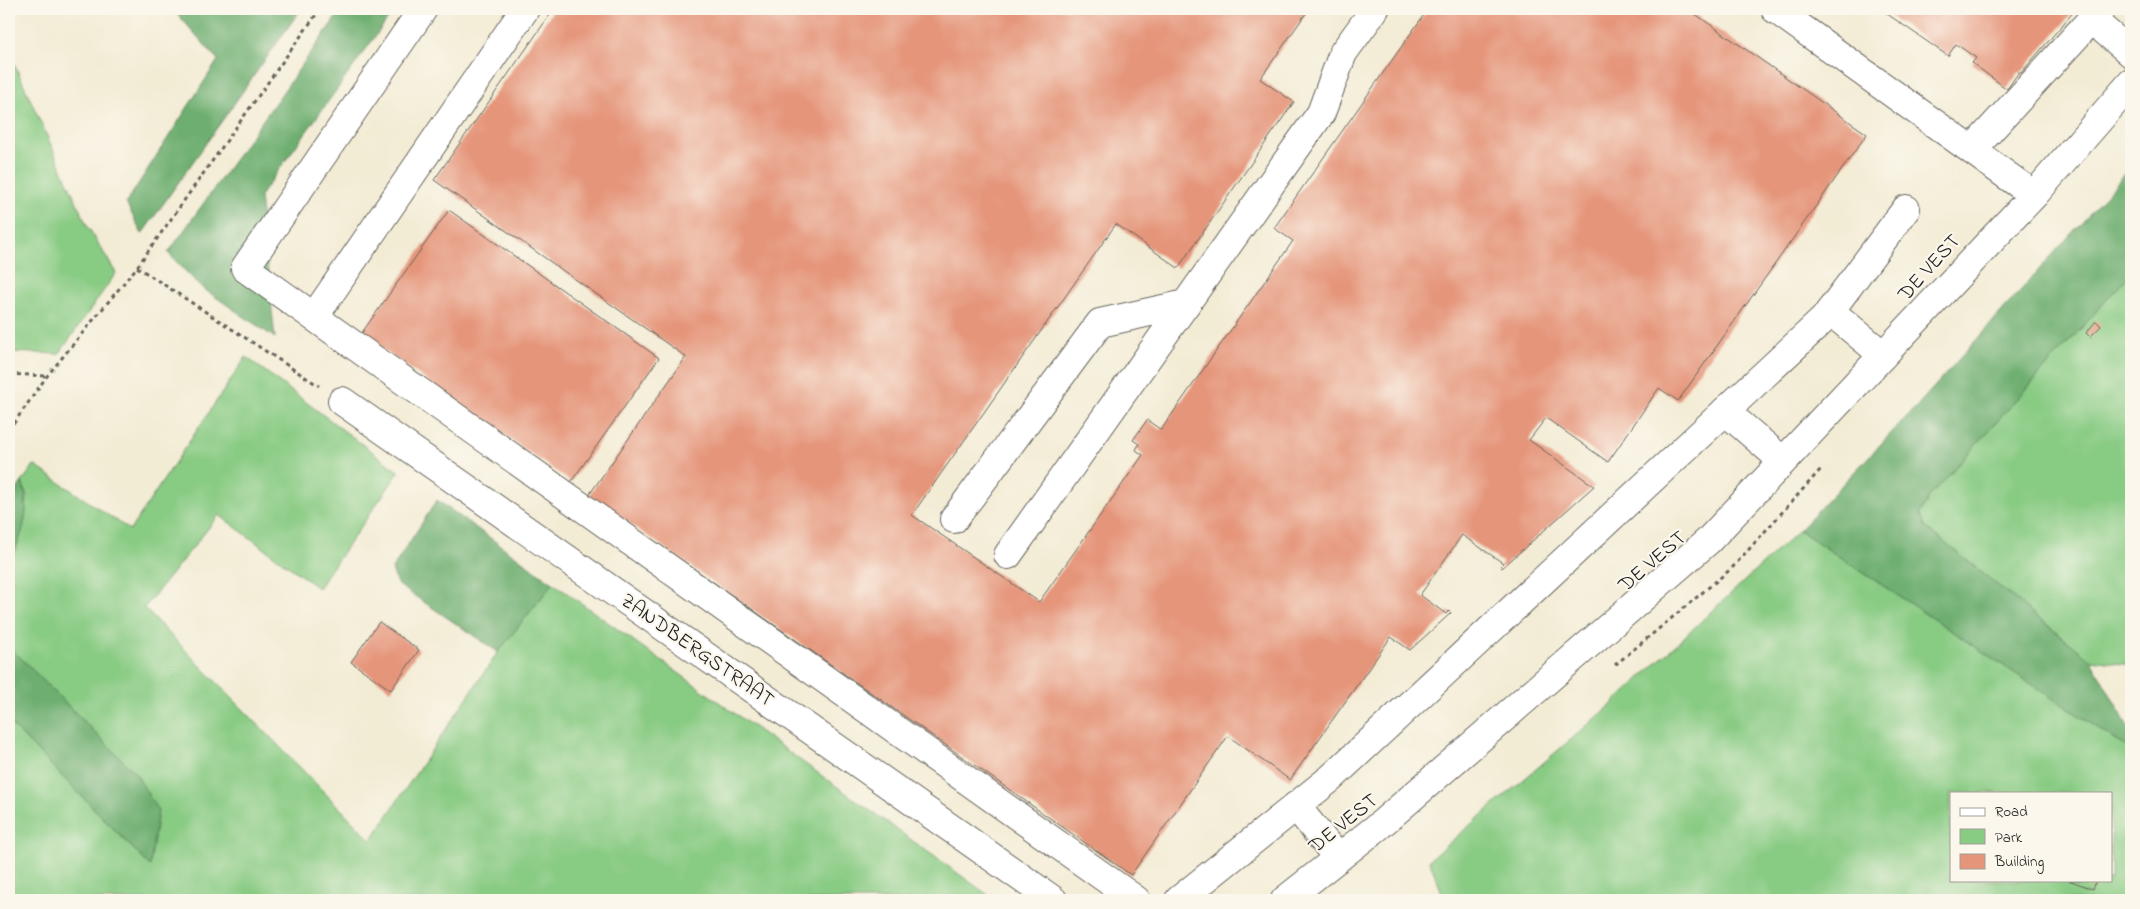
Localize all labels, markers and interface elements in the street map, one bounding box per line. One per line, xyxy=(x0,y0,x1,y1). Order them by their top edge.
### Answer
street label: DE VEST xyxy=(1891,228,1968,309)
street label: DE VEST xyxy=(1612,524,1694,601)
street label: ZANDBERGSTRAAT xyxy=(614,587,780,715)
street label: DE VEST xyxy=(1302,787,1385,862)
legend xyxy=(1950,792,2112,882)
text: Road xyxy=(1995,801,2028,823)
text: Park xyxy=(1995,827,2023,849)
text: Building xyxy=(1994,851,2044,874)

